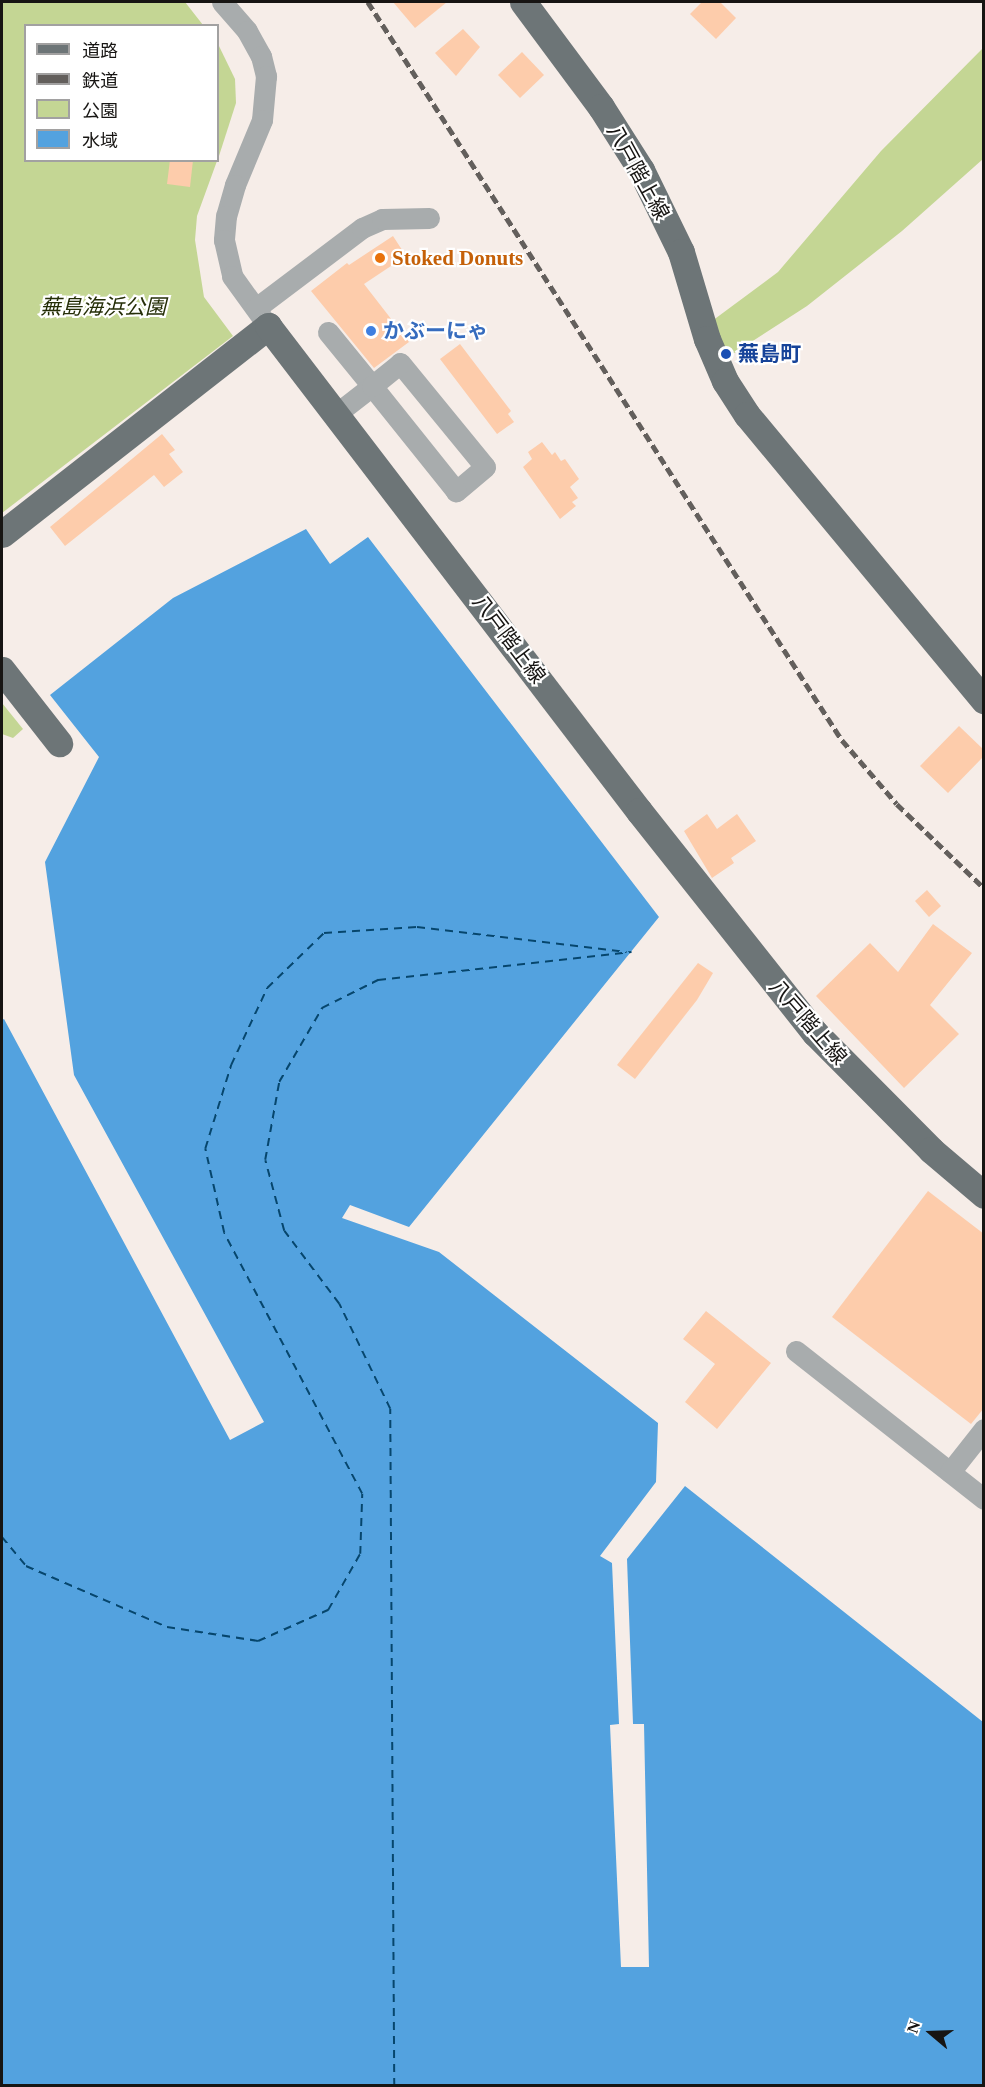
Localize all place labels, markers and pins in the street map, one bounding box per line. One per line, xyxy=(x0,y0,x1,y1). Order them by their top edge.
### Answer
place label: Stoked Donuts xyxy=(392,245,523,271)
marker: Stoked Donuts xyxy=(373,251,387,265)
place label: かぶーにゃ xyxy=(383,318,488,344)
marker: かぶーにゃ xyxy=(364,324,378,338)
place label: 蕪島町 xyxy=(738,341,801,367)
marker: 蕪島町 xyxy=(719,347,733,361)

